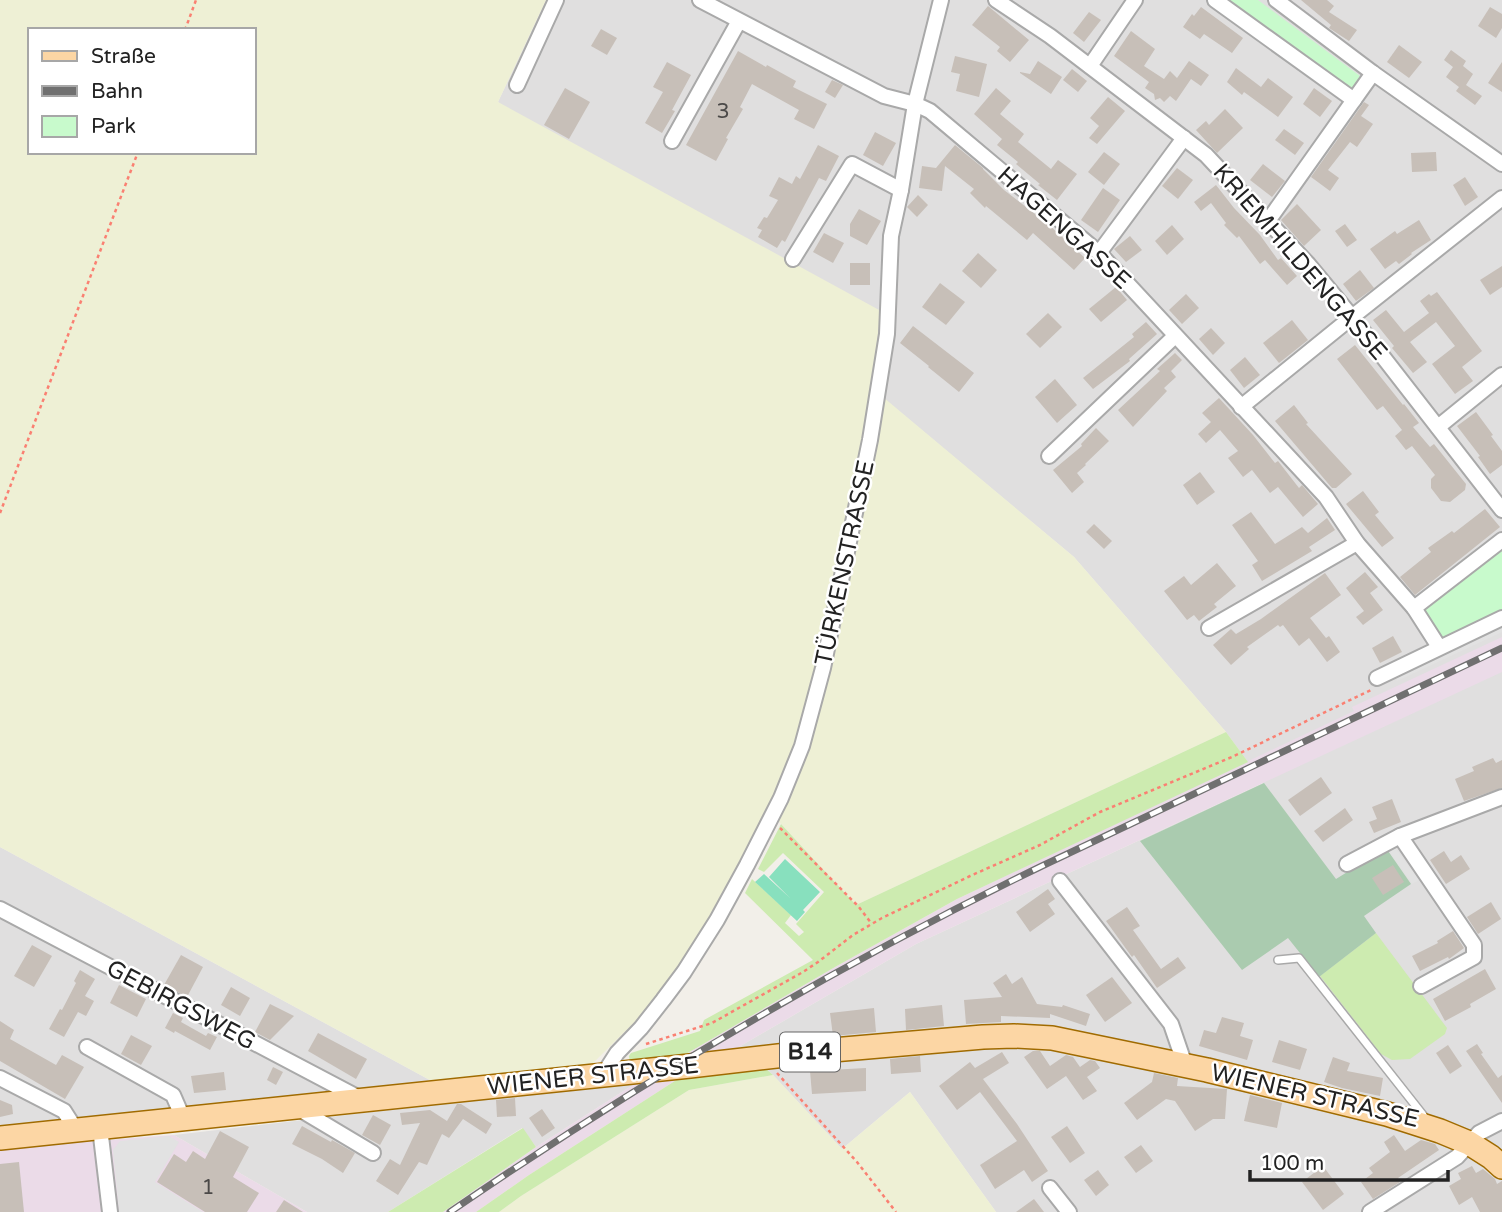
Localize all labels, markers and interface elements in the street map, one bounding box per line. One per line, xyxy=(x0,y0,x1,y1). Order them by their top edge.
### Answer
legend xyxy=(28,28,256,154)
text: Straße xyxy=(91,44,156,69)
text: Bahn xyxy=(91,79,143,104)
house number: 3 xyxy=(716,99,730,124)
text: Park xyxy=(91,114,136,139)
street label: KRIEMHILDENGASSE xyxy=(1207,158,1393,366)
street label: HAGENGASSE xyxy=(991,161,1137,295)
street label: TÜRKENSTRASSE xyxy=(809,458,881,668)
street label: GEBIRGSWEG xyxy=(102,954,260,1056)
road number: B14 xyxy=(780,1032,840,1072)
street label: WIENER STRASSE xyxy=(486,1050,700,1102)
street label: WIENER STRASSE xyxy=(1208,1058,1422,1134)
scale bar xyxy=(1250,1138,1448,1182)
text: 100 m xyxy=(1260,1151,1324,1176)
house number: 1 xyxy=(201,1175,215,1200)

